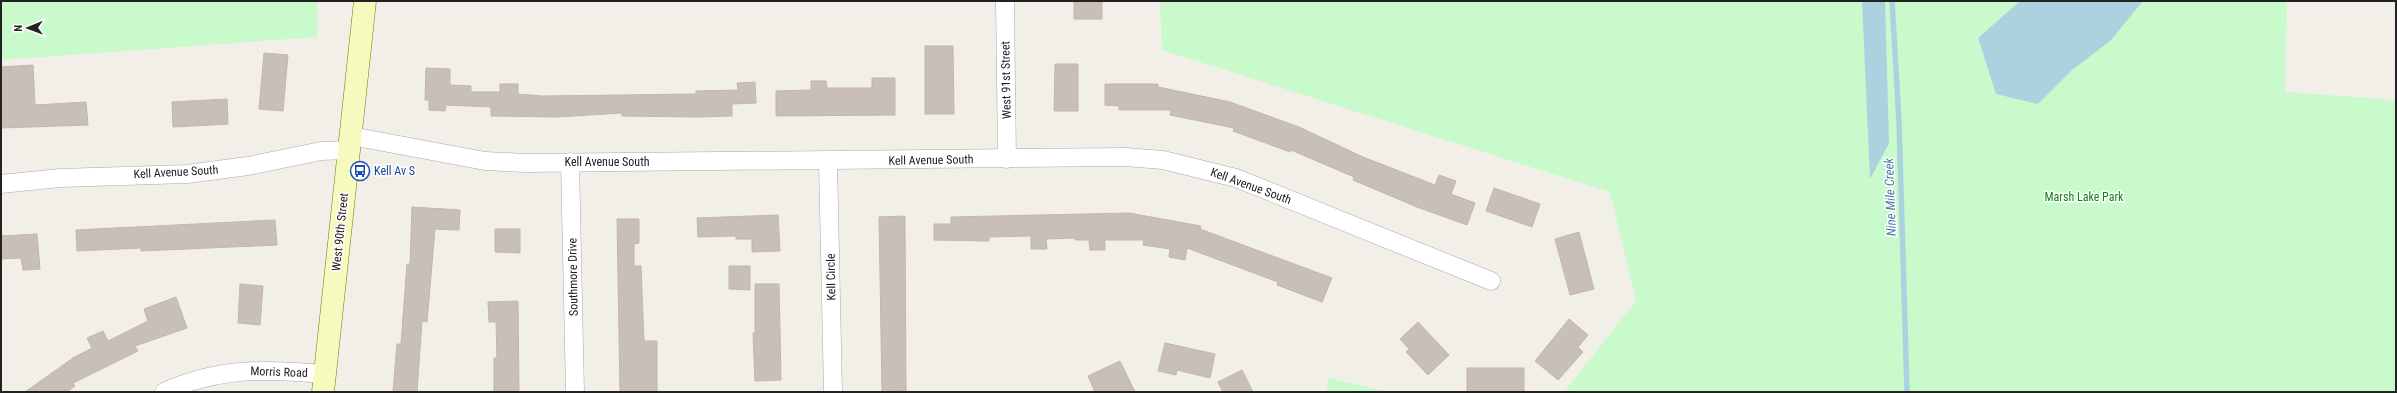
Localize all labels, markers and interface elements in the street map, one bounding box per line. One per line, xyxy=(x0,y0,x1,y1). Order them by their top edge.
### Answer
north arrow xyxy=(8,8,48,48)
text: N xyxy=(12,24,25,32)
street label: West 91st Street xyxy=(998,40,1014,119)
street label: Kell Avenue South xyxy=(888,152,974,168)
street label: Kell Avenue South xyxy=(565,155,650,169)
water label: Nine Mile Creek xyxy=(1881,157,1899,236)
bus stop icon: Kell Av S xyxy=(349,160,371,182)
street label: Kell Avenue South xyxy=(133,163,219,181)
place label: Kell Av S xyxy=(374,164,415,178)
street label: Kell Avenue South xyxy=(1209,165,1294,207)
park label: Marsh Lake Park xyxy=(2044,190,2124,204)
street label: West 90th Street xyxy=(329,192,351,272)
street label: Southmore Drive xyxy=(565,237,581,316)
street label: Kell Circle xyxy=(824,253,838,301)
street label: Morris Road xyxy=(250,364,308,380)

